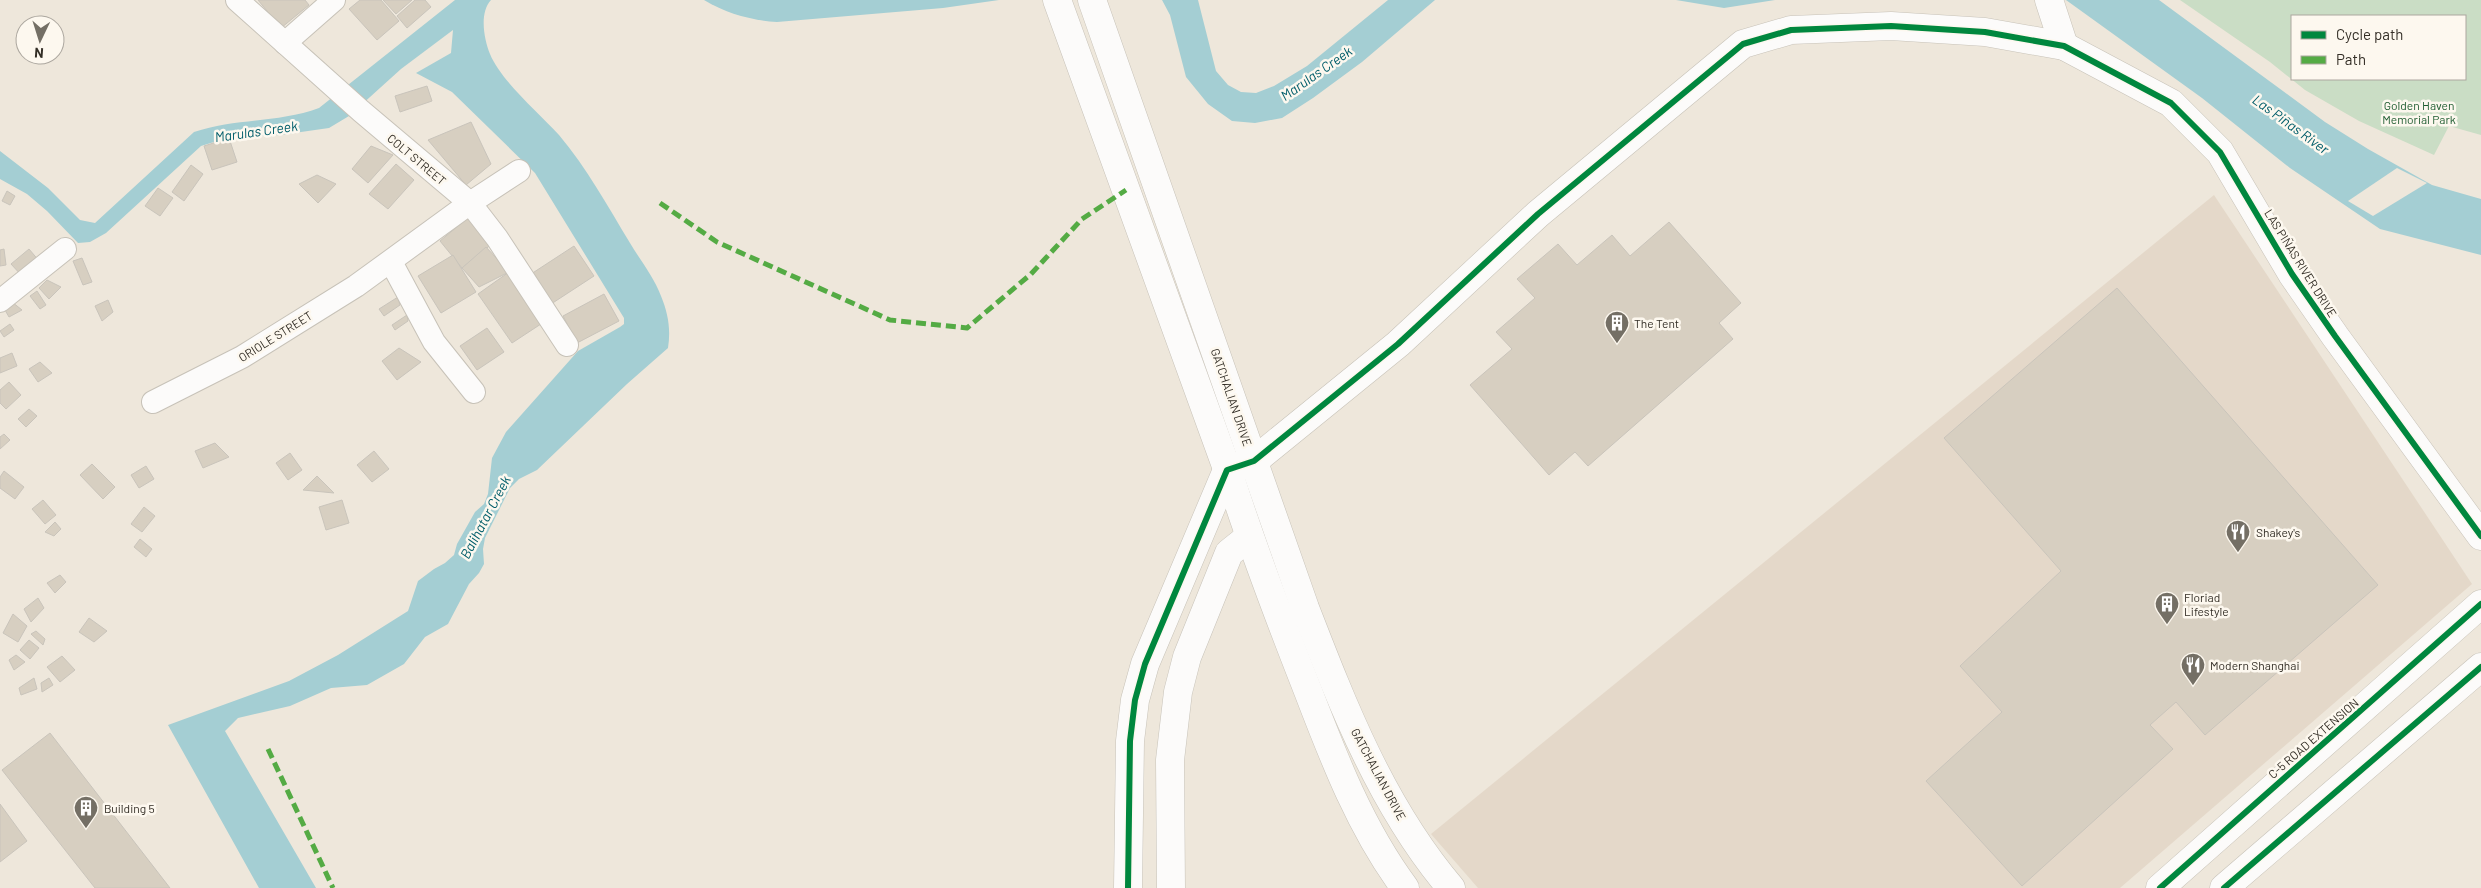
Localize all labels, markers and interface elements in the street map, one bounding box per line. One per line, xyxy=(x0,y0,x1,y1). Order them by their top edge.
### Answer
north arrow xyxy=(15,15,65,65)
legend xyxy=(2291,15,2466,80)
text: Cycle path xyxy=(2336,25,2403,43)
water label: Marulas Creek xyxy=(1277,42,1355,104)
text: N xyxy=(34,45,44,62)
text: Path xyxy=(2336,50,2366,68)
water label: Las Piñas River xyxy=(2250,91,2333,158)
park label: Golden Haven Memorial Park xyxy=(2382,98,2456,126)
water label: Marulas Creek xyxy=(213,117,299,145)
street label: COLT STREET xyxy=(385,131,449,188)
street label: LAS PIÑAS RIVER DRIVE xyxy=(2262,206,2340,320)
street label: ORIOLE STREET xyxy=(236,308,315,364)
building icon: The Tent xyxy=(1604,310,1630,344)
place label: The Tent xyxy=(1634,316,1679,330)
street label: GATCHALIAN DRIVE xyxy=(1209,346,1255,448)
water label: Balihatar Creek xyxy=(456,473,514,561)
restaurant icon: Shakey's xyxy=(2225,519,2251,553)
place label: Shakey's xyxy=(2256,525,2300,539)
place label: Floriad Lifestyle xyxy=(2184,590,2229,618)
building icon: Floriad Lifestyle xyxy=(2154,591,2180,625)
restaurant icon: Modern Shanghai xyxy=(2180,652,2206,686)
place label: Modern Shanghai xyxy=(2210,658,2299,672)
street label: C-5 ROAD EXTENSION xyxy=(2265,695,2361,781)
street label: GATCHALIAN DRIVE xyxy=(1349,726,1409,822)
building icon: Building 5 xyxy=(73,795,99,829)
place label: Building 5 xyxy=(104,801,155,815)

